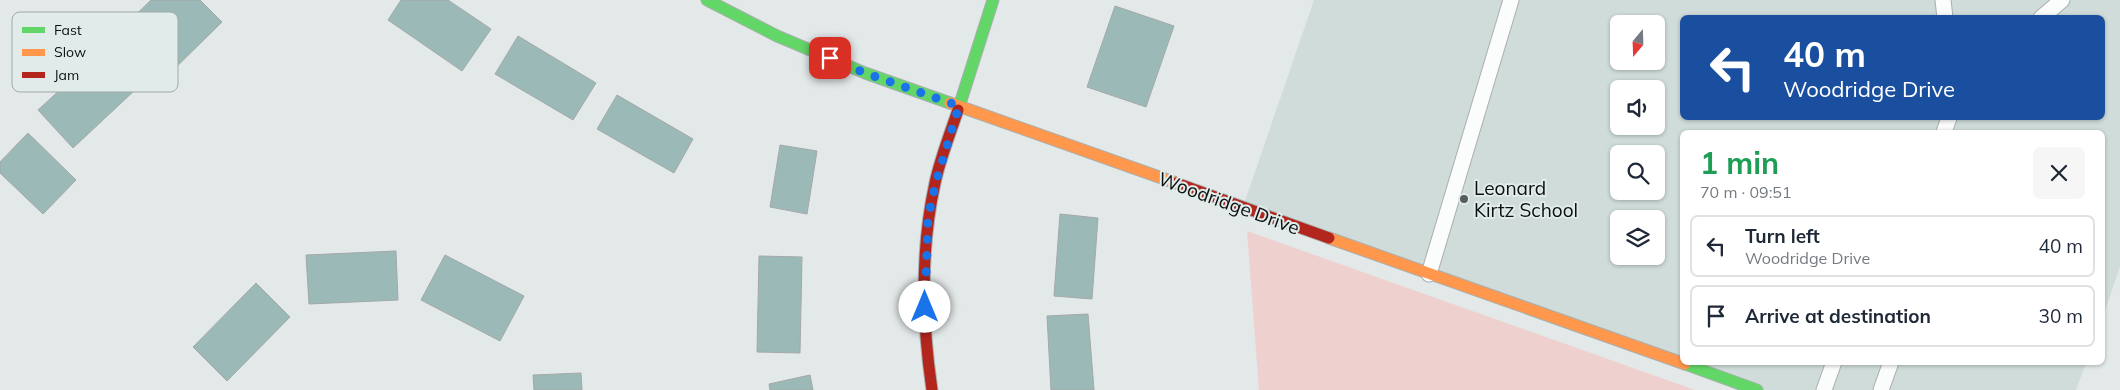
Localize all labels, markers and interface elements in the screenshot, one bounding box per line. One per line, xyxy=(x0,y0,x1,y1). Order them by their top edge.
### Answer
legend xyxy=(12,12,178,92)
north arrow xyxy=(1610,15,1665,70)
map controls xyxy=(1610,15,1665,265)
text: Fast xyxy=(54,21,82,39)
text: 40 m xyxy=(1783,32,1866,76)
icon: left xyxy=(1700,35,1765,100)
pin xyxy=(809,37,851,79)
text: Slow xyxy=(54,43,86,61)
icon: arrive xyxy=(816,44,844,72)
text: Jam xyxy=(54,66,79,84)
text: Woodridge Drive xyxy=(1783,75,1955,103)
button: sound xyxy=(1610,80,1665,135)
text: 1 min xyxy=(1700,144,1779,182)
button: search xyxy=(1610,145,1665,200)
button: close xyxy=(2033,147,2085,199)
street label: Woodridge Drive xyxy=(1155,166,1303,240)
place label: Leonard Kirtz School xyxy=(1474,176,1578,222)
text: 70 m · 09:51 xyxy=(1700,182,1792,202)
marker: Leonard Kirtz School xyxy=(1458,193,1470,205)
button: layers xyxy=(1610,210,1665,265)
text: Turn left xyxy=(1745,224,1820,248)
icon: left xyxy=(1702,232,1730,260)
text: 40 m xyxy=(2039,234,2083,258)
text: Woodridge Drive xyxy=(1745,248,1870,268)
position arrow xyxy=(898,280,950,332)
icon: arrive xyxy=(1702,302,1730,330)
text: Arrive at destination xyxy=(1745,304,1931,328)
text: 30 m xyxy=(2039,304,2083,328)

